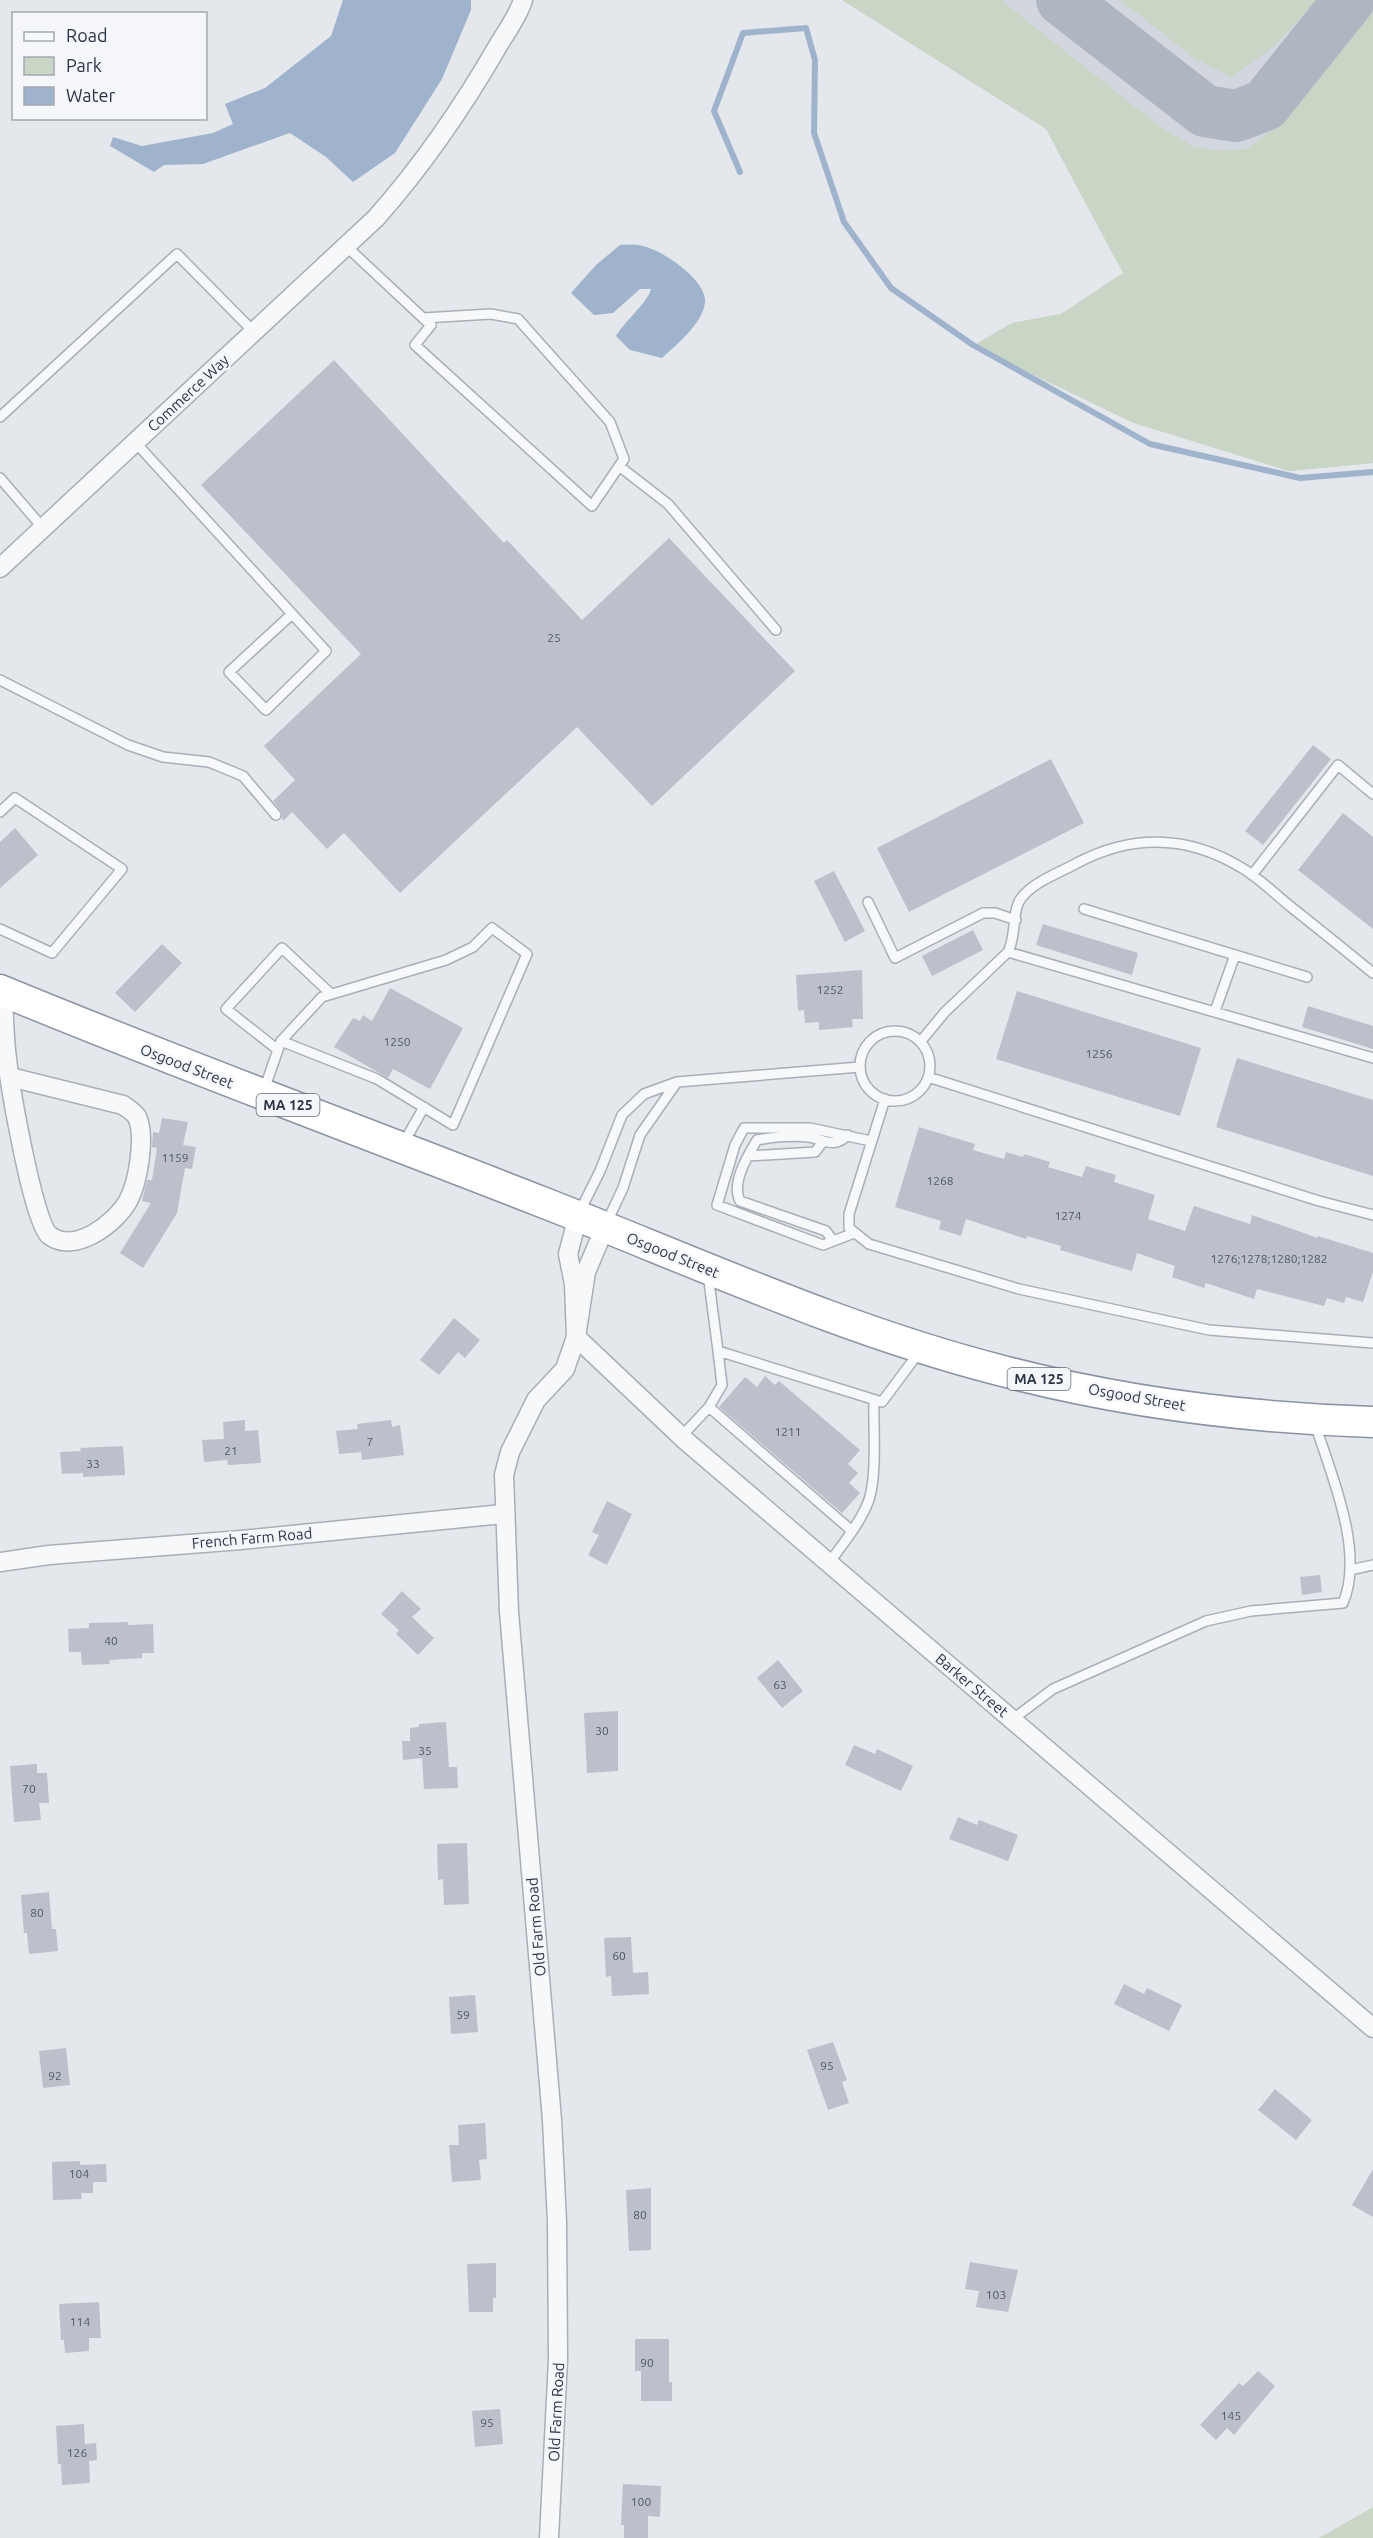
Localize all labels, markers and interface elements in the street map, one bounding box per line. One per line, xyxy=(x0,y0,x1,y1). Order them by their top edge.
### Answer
legend xyxy=(12,12,207,120)
text: Road xyxy=(66,25,108,45)
text: Park xyxy=(66,55,102,75)
text: Water xyxy=(66,85,116,105)
street label: Commerce Way xyxy=(144,351,232,435)
house number: 25 xyxy=(547,631,561,644)
house number: 1252 xyxy=(816,983,844,996)
house number: 1250 xyxy=(383,1035,411,1048)
street label: Osgood Street xyxy=(138,1040,236,1092)
house number: 1256 xyxy=(1085,1047,1113,1060)
road number: MA 125 xyxy=(256,1094,320,1116)
house number: 1159 xyxy=(161,1151,189,1164)
house number: 1268 xyxy=(926,1174,954,1187)
house number: 1274 xyxy=(1054,1209,1082,1222)
street label: Osgood Street xyxy=(624,1229,722,1281)
house number: 1276;1278;1280;1282 xyxy=(1210,1252,1328,1265)
road number: MA 125 xyxy=(1008,1368,1070,1390)
street label: Osgood Street xyxy=(1087,1380,1187,1414)
house number: 1211 xyxy=(774,1425,802,1438)
house number: 7 xyxy=(367,1435,373,1448)
house number: 21 xyxy=(224,1444,238,1457)
house number: 33 xyxy=(86,1457,100,1470)
street label: French Farm Road xyxy=(191,1524,313,1552)
house number: 40 xyxy=(104,1634,118,1647)
street label: Barker Street xyxy=(932,1650,1012,1720)
house number: 63 xyxy=(773,1678,787,1691)
house number: 30 xyxy=(595,1724,609,1737)
house number: 35 xyxy=(418,1744,432,1757)
house number: 70 xyxy=(22,1782,36,1795)
street label: Old Farm Road xyxy=(523,1877,549,1977)
house number: 80 xyxy=(30,1906,44,1919)
house number: 60 xyxy=(612,1949,626,1962)
house number: 59 xyxy=(456,2008,470,2021)
house number: 95 xyxy=(820,2059,834,2072)
house number: 92 xyxy=(48,2069,62,2082)
house number: 104 xyxy=(69,2167,89,2180)
house number: 80 xyxy=(633,2208,647,2221)
house number: 103 xyxy=(986,2288,1006,2301)
house number: 114 xyxy=(70,2315,90,2328)
house number: 90 xyxy=(640,2356,654,2369)
street label: Old Farm Road xyxy=(545,2362,567,2462)
house number: 145 xyxy=(1221,2409,1241,2422)
house number: 95 xyxy=(480,2416,494,2429)
house number: 126 xyxy=(67,2446,87,2459)
house number: 100 xyxy=(631,2495,651,2508)

